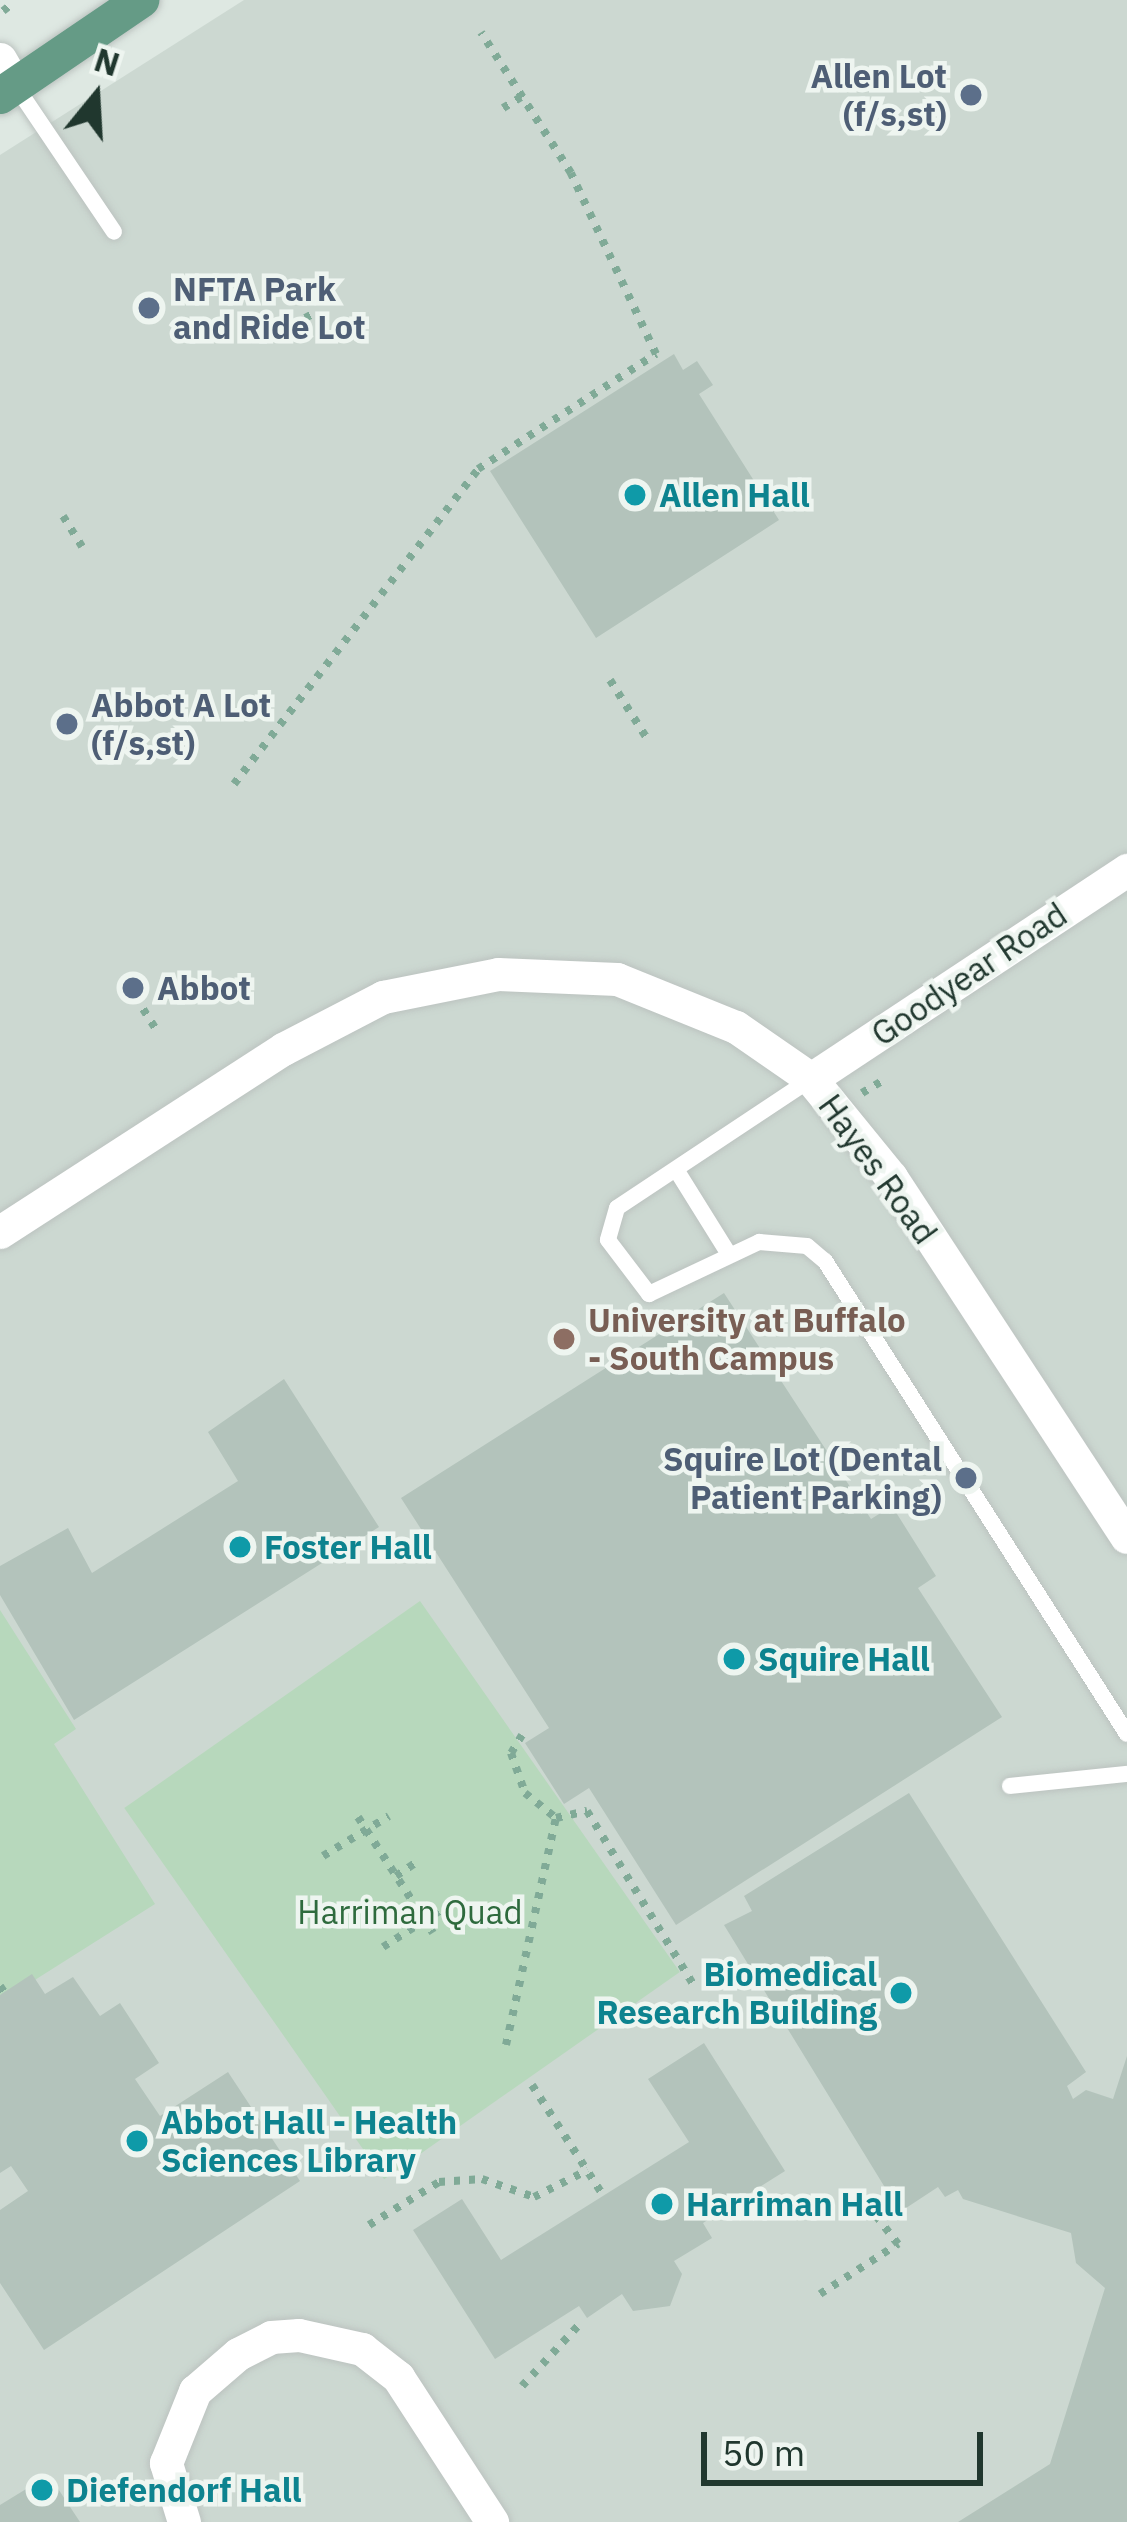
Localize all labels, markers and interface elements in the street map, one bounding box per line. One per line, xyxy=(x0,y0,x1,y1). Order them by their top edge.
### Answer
north arrow xyxy=(36,36,156,156)
text: N xyxy=(89,37,125,85)
place label: Allen Lot (f/s,st) xyxy=(810,56,947,134)
marker: Allen Lot (f/s,st) xyxy=(958,82,984,108)
place label: NFTA Park and Ride Lot xyxy=(173,269,366,347)
marker: NFTA Park and Ride Lot xyxy=(136,295,162,321)
place label: Allen Hall xyxy=(659,475,810,515)
marker: Allen Hall xyxy=(622,482,648,508)
place label: Abbot A Lot (f/s,st) xyxy=(91,685,271,763)
marker: Abbot A Lot (f/s,st) xyxy=(54,711,80,737)
street label: Goodyear Road xyxy=(864,894,1074,1054)
place label: Abbot xyxy=(157,968,251,1008)
marker: Abbot xyxy=(120,975,146,1001)
street label: Hayes Road xyxy=(811,1087,945,1251)
place label: University at Buffalo - South Campus xyxy=(588,1300,906,1378)
marker: University at Buffalo - South Campus xyxy=(551,1326,577,1352)
place label: Squire Lot (Dental Patient Parking) xyxy=(663,1439,942,1517)
marker: Squire Lot (Dental Patient Parking) xyxy=(953,1465,979,1491)
place label: Foster Hall xyxy=(264,1527,432,1567)
marker: Foster Hall xyxy=(227,1534,253,1560)
place label: Squire Hall xyxy=(758,1639,930,1679)
marker: Squire Hall xyxy=(721,1646,747,1672)
park label: Harriman Quad xyxy=(297,1892,523,1932)
place label: Biomedical Research Building xyxy=(597,1954,877,2032)
marker: Biomedical Research Building xyxy=(888,1980,914,2006)
place label: Abbot Hall - Health Sciences Library xyxy=(161,2102,457,2180)
marker: Abbot Hall - Health Sciences Library xyxy=(124,2128,150,2154)
place label: Harriman Hall xyxy=(686,2184,903,2224)
marker: Harriman Hall xyxy=(649,2191,675,2217)
scale bar xyxy=(707,2408,989,2482)
text: 50 m xyxy=(722,2429,805,2476)
place label: Diefendorf Hall xyxy=(66,2470,301,2510)
marker: Diefendorf Hall xyxy=(29,2477,55,2503)

